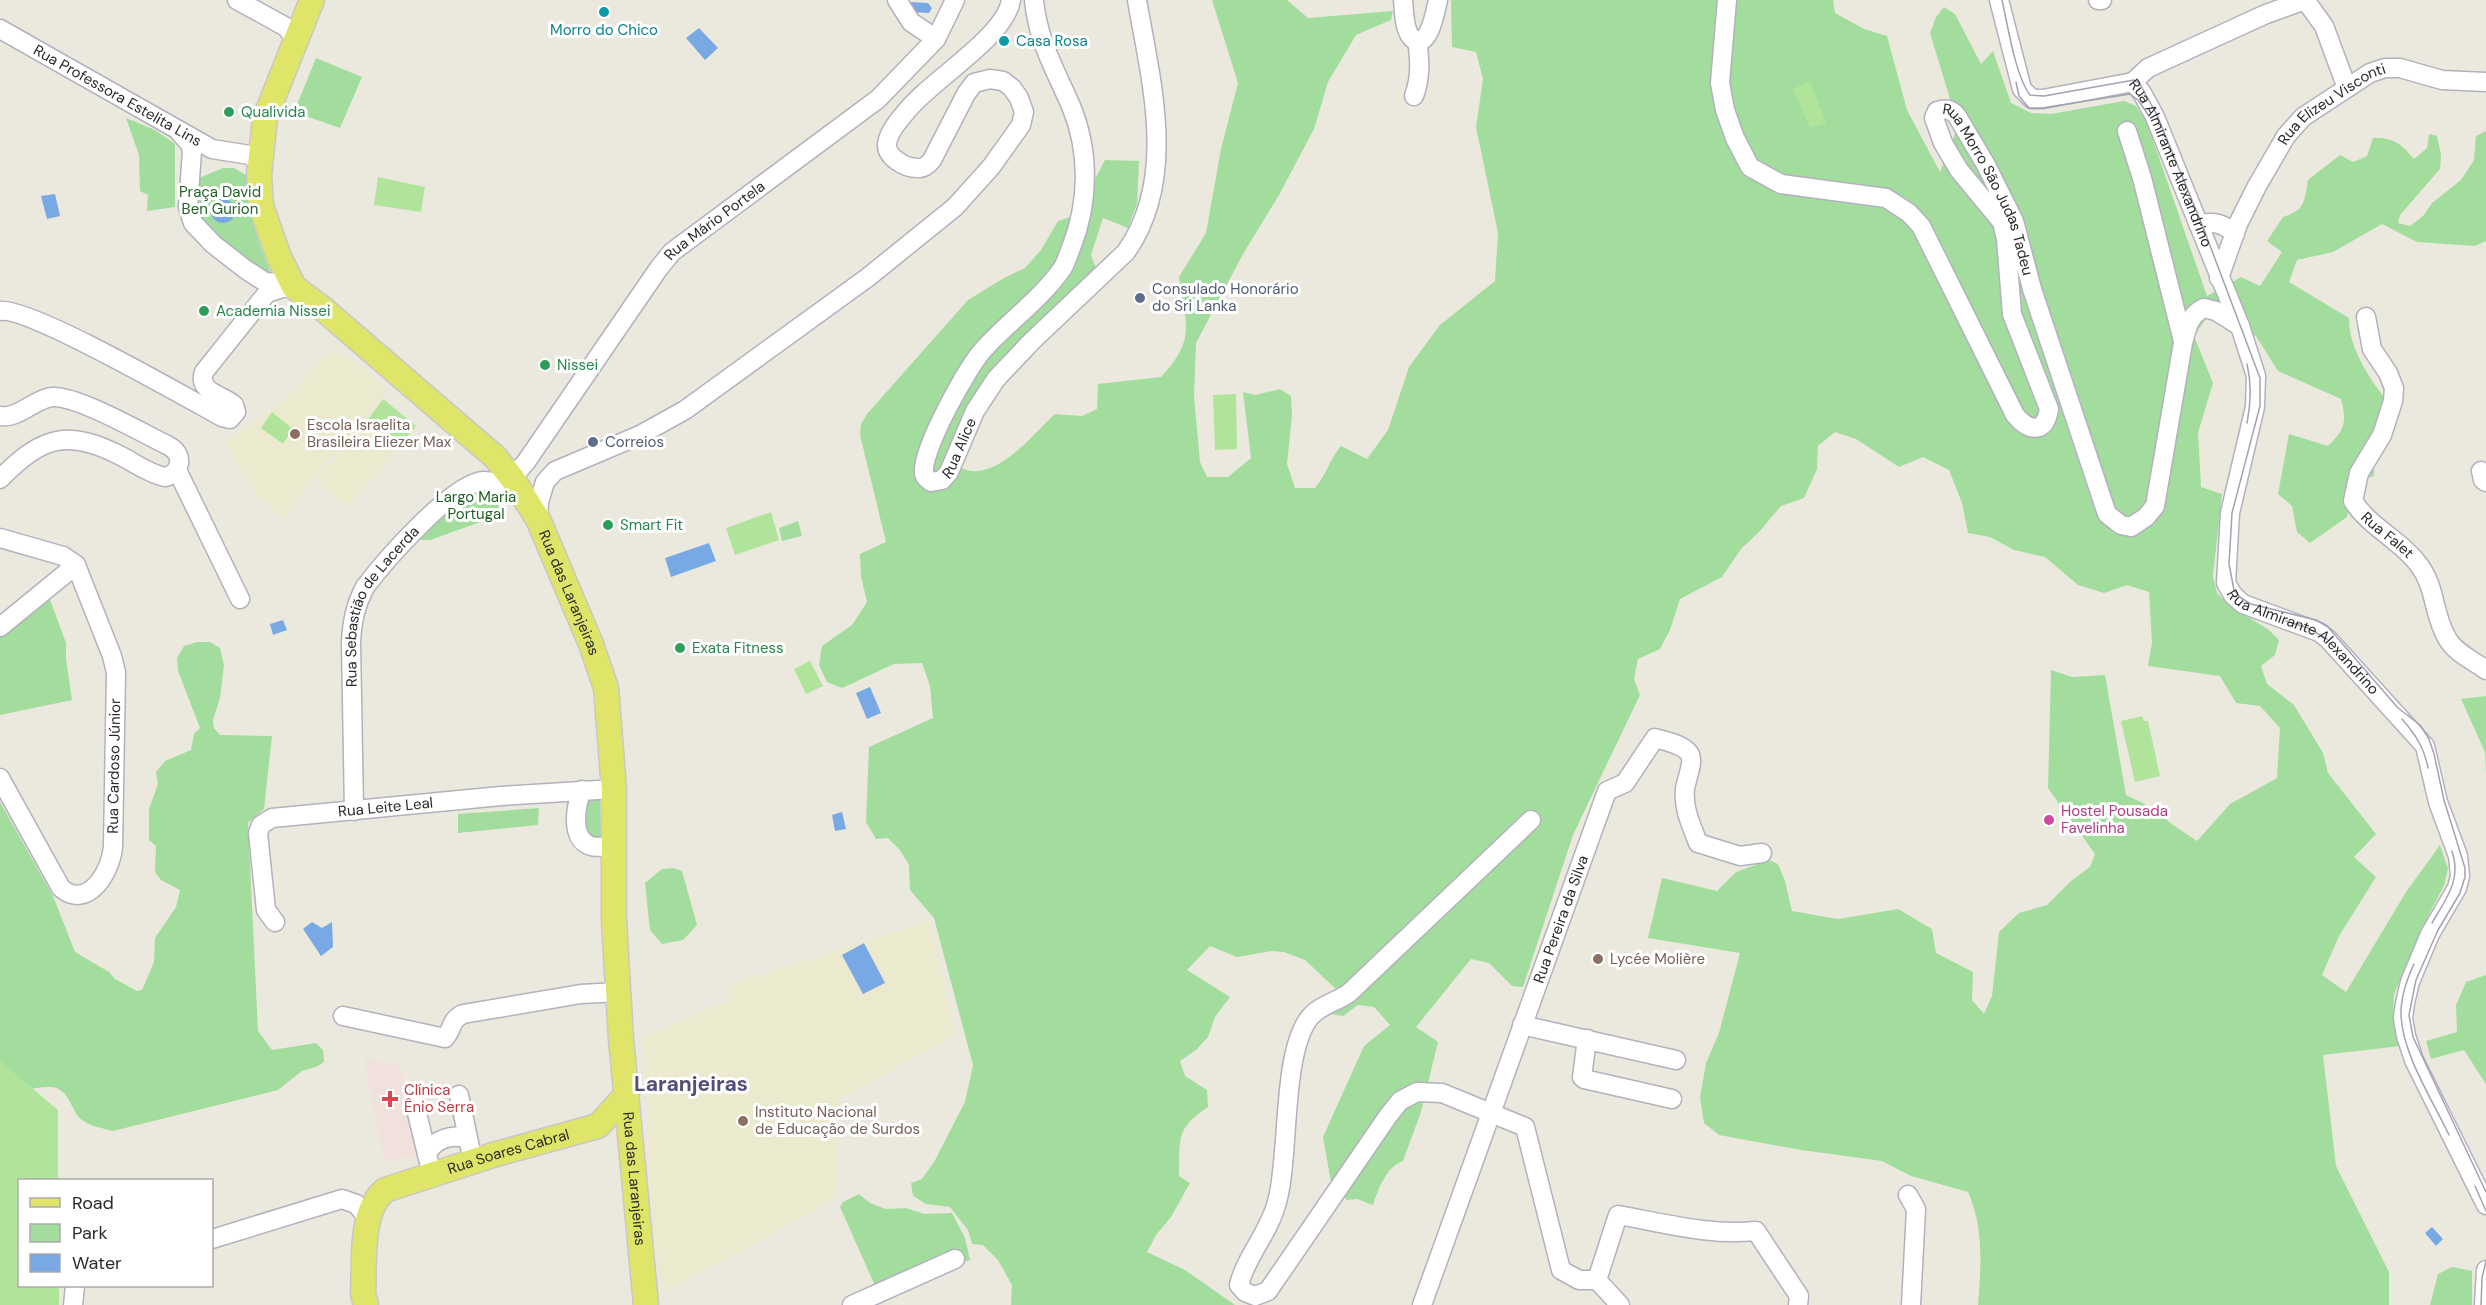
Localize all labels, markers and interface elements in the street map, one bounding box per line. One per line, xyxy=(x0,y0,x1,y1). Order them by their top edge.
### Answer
marker: Morro do Chico xyxy=(597,5,611,19)
place label: Morro do Chico xyxy=(550,20,658,40)
place label: Casa Rosa xyxy=(1016,31,1088,51)
marker: Casa Rosa xyxy=(997,34,1011,48)
street label: Rua Professora Estelita Lins xyxy=(30,40,205,151)
street label: Rua Elizeu Visconti xyxy=(2273,59,2388,148)
street label: Rua Almirante Alexandrino xyxy=(2124,75,2217,250)
street label: Rua Morro São Judas Tadeu xyxy=(1941,99,2038,278)
place label: Qualivida xyxy=(241,102,305,122)
marker: Qualivida xyxy=(222,105,236,119)
street label: Rua Mário Portela xyxy=(659,176,769,264)
park label: Praça David Ben Gurion xyxy=(179,182,261,219)
place label: Consulado Honorário do Sri Lanka xyxy=(1152,279,1299,316)
marker: Consulado Honorário do Sri Lanka xyxy=(1133,291,1147,305)
place label: Academia Nissei xyxy=(216,301,330,321)
marker: Academia Nissei xyxy=(197,304,211,318)
place label: Nissei xyxy=(557,355,598,375)
marker: Nissei xyxy=(538,358,552,372)
place label: Escola Israelita Brasileira Eliezer Max xyxy=(307,415,452,452)
street label: Rua Alice xyxy=(938,415,981,483)
marker: Escola Israelita Brasileira Eliezer Max xyxy=(288,427,302,441)
place label: Correios xyxy=(605,432,664,452)
marker: Correios xyxy=(586,435,600,449)
park label: Largo Maria Portugal xyxy=(436,487,516,524)
street label: Rua Falet xyxy=(2357,507,2418,563)
place label: Smart Fit xyxy=(620,515,683,535)
marker: Smart Fit xyxy=(601,518,615,532)
street label: Rua Sebastião de Lacerda xyxy=(341,522,424,687)
street label: Rua das Laranjeiras xyxy=(534,527,604,658)
street label: Rua Almirante Alexandrino xyxy=(2222,586,2384,699)
place label: Exata Fitness xyxy=(692,638,784,658)
marker: Exata Fitness xyxy=(673,641,687,655)
street label: Rua Cardoso Júnior xyxy=(103,698,125,834)
street label: Rua Leite Leal xyxy=(337,793,434,822)
place label: Hostel Pousada Favelinha xyxy=(2061,801,2168,838)
marker: Hostel Pousada Favelinha xyxy=(2042,813,2056,827)
street label: Rua Pereira da Silva xyxy=(1529,853,1593,986)
place label: Lycée Molière xyxy=(1610,949,1705,969)
marker: Lycée Molière xyxy=(1591,952,1605,966)
district label: Laranjeiras xyxy=(634,1070,748,1098)
place label: Clínica Ênio Serra xyxy=(404,1080,474,1117)
marker: Clínica Ênio Serra xyxy=(381,1090,399,1108)
place label: Instituto Nacional de Educação de Surdos xyxy=(755,1102,920,1139)
street label: Rua das Laranjeiras xyxy=(618,1111,650,1246)
marker: Instituto Nacional de Educação de Surdos xyxy=(736,1114,750,1128)
street label: Rua Soares Cabral xyxy=(445,1124,572,1179)
legend xyxy=(18,1179,213,1287)
text: Road xyxy=(72,1191,114,1215)
text: Park xyxy=(72,1221,108,1245)
text: Water xyxy=(72,1251,122,1275)

